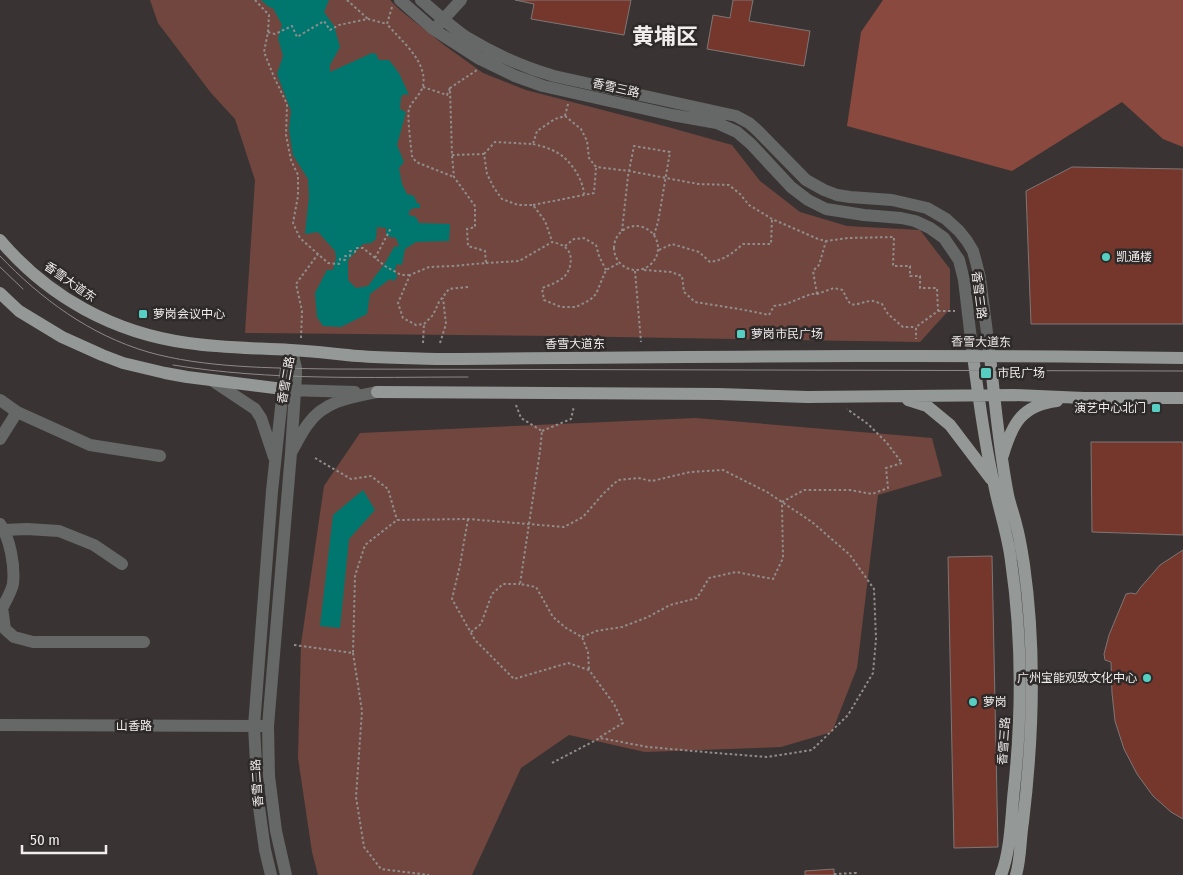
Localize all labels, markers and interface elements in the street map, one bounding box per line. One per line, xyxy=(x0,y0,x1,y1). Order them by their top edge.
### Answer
district label: 黄埔区 xyxy=(632,23,698,50)
street label: 香雪三路 xyxy=(591,76,641,100)
place label: 凯通楼 xyxy=(1116,250,1152,264)
marker: 凯通楼 xyxy=(1100,251,1112,263)
street label: 香雪大道东 xyxy=(41,259,99,305)
street label: 香雪三路 xyxy=(969,270,989,320)
place label: 萝岗会议中心 xyxy=(153,307,225,321)
marker: 萝岗会议中心 xyxy=(137,308,149,320)
place label: 萝岗市民广场 xyxy=(751,327,823,341)
marker: 萝岗市民广场 xyxy=(735,328,747,340)
street label: 香雪大道东 xyxy=(951,334,1011,350)
street label: 香雪大道东 xyxy=(545,337,605,351)
street label: 香雪二路 xyxy=(275,355,297,405)
marker: 市民广场 xyxy=(979,366,993,380)
place label: 市民广场 xyxy=(997,366,1045,380)
place label: 演艺中心北门 xyxy=(1074,401,1146,415)
marker: 演艺中心北门 xyxy=(1150,402,1162,414)
place label: 广州宝能观致文化中心 xyxy=(1017,671,1137,685)
marker: 广州宝能观致文化中心 xyxy=(1141,672,1153,684)
place label: 萝岗 xyxy=(983,695,1007,709)
marker: 萝岗 xyxy=(967,696,979,708)
street label: 香雪三路 xyxy=(995,717,1013,765)
street label: 山香路 xyxy=(116,719,152,733)
street label: 香雪二路 xyxy=(248,759,266,807)
scale bar xyxy=(22,822,106,854)
text: 50 m xyxy=(30,831,60,849)

